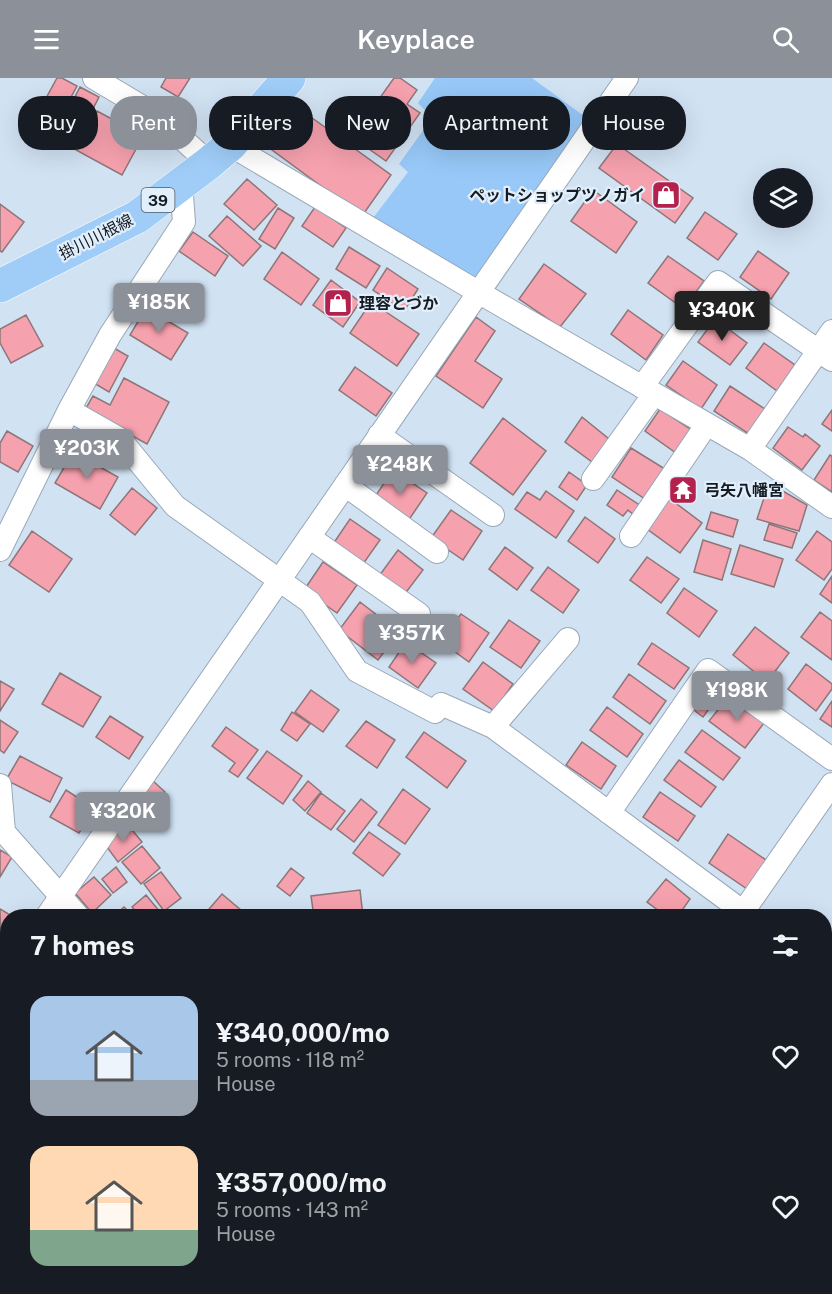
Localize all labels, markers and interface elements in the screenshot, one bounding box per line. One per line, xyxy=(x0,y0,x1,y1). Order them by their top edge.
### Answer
icon: menu xyxy=(30,23,63,56)
text: Keyplace xyxy=(357,23,475,55)
icon: search xyxy=(769,23,802,56)
chip: Buy xyxy=(18,96,98,150)
chip: Rent xyxy=(110,96,197,150)
chip: Filters xyxy=(209,96,313,150)
chip: New xyxy=(325,96,411,150)
chip: Apartment xyxy=(423,96,570,150)
chip: House xyxy=(582,96,686,150)
map controls xyxy=(753,168,813,228)
button: layers xyxy=(753,168,813,228)
shop icon: ペットショップツノガイ xyxy=(650,179,682,211)
place label: ペットショップツノガイ xyxy=(469,186,645,205)
road number: 39 xyxy=(142,188,174,212)
street label: 掛川川根線 xyxy=(56,210,136,264)
pin: ¥185K xyxy=(117,283,201,334)
shop icon: 理容とづか xyxy=(322,287,354,319)
text: ¥185K xyxy=(128,290,191,314)
pin: ¥340K xyxy=(680,291,764,342)
place label: 理容とづか xyxy=(359,294,438,313)
text: ¥340K xyxy=(689,298,755,322)
pin: ¥203K xyxy=(45,429,129,480)
text: ¥203K xyxy=(54,436,120,460)
pin: ¥248K xyxy=(358,445,442,496)
text: ¥248K xyxy=(367,452,433,476)
temple icon: 弓矢八幡宮 xyxy=(667,474,699,506)
place label: 弓矢八幡宮 xyxy=(704,481,784,500)
pin: ¥357K xyxy=(370,614,454,665)
text: ¥357K xyxy=(379,621,445,645)
pin: ¥198K xyxy=(695,671,779,722)
text: ¥198K xyxy=(706,678,768,702)
pin: ¥320K xyxy=(81,792,165,843)
text: ¥320K xyxy=(90,799,156,823)
icon: filters xyxy=(769,929,802,962)
text: 7 homes xyxy=(30,930,134,961)
text: ¥340,000/mo xyxy=(216,1017,390,1048)
icon: home xyxy=(78,1020,150,1092)
icon: heart xyxy=(769,1040,802,1073)
text: 5 rooms · 118 m² xyxy=(216,1048,364,1072)
text: House xyxy=(216,1072,276,1096)
text: ¥357,000/mo xyxy=(216,1167,387,1198)
icon: home xyxy=(78,1170,150,1242)
icon: heart xyxy=(769,1190,802,1223)
text: 5 rooms · 143 m² xyxy=(216,1198,368,1222)
text: House xyxy=(216,1222,276,1246)

